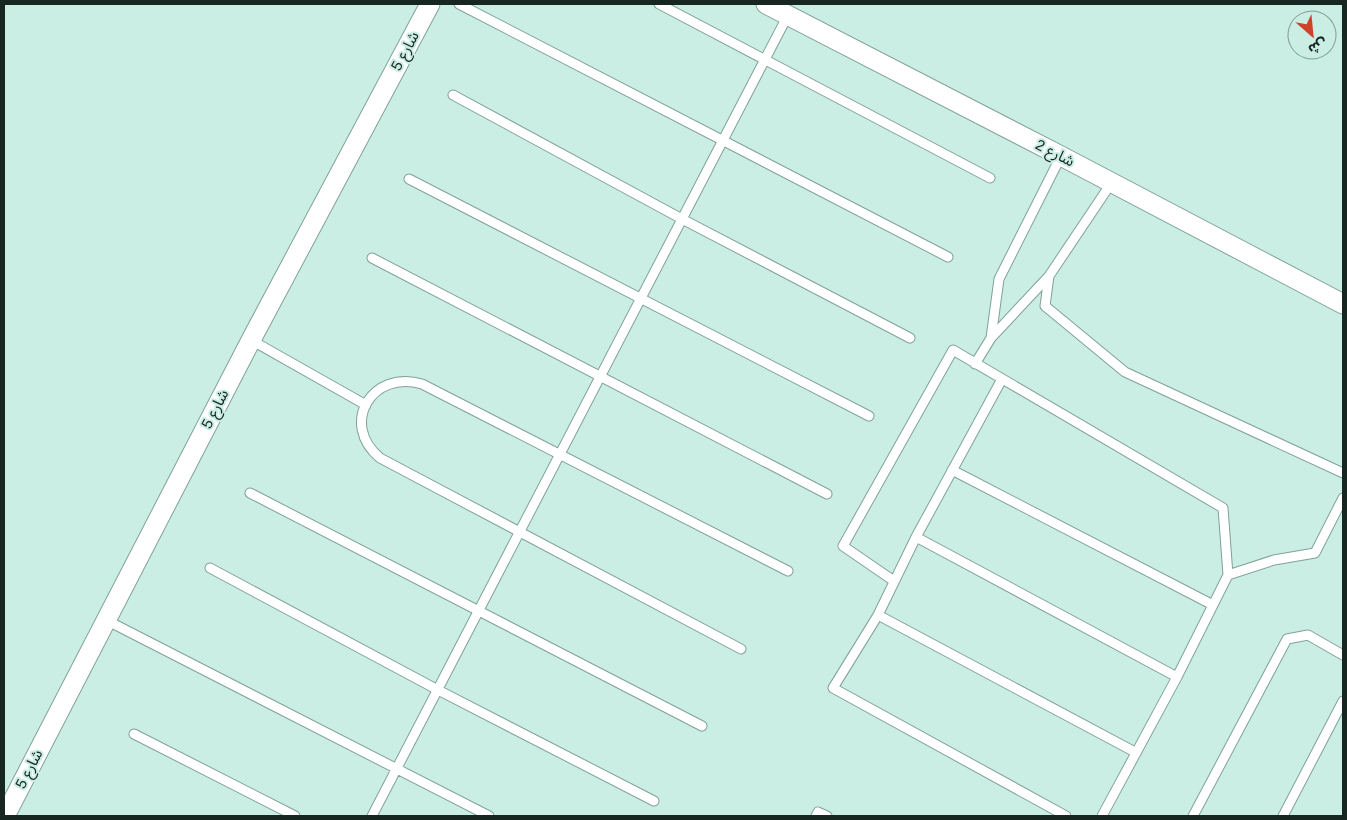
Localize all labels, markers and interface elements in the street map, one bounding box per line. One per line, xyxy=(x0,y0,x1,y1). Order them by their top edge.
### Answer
north arrow xyxy=(1287,10,1337,60)
street label: شارع 5 xyxy=(387,28,426,75)
text: ش xyxy=(1306,35,1330,58)
street label: شارع 2 xyxy=(1031,136,1078,173)
street label: شارع 5 xyxy=(198,386,235,433)
street label: شارع 5 xyxy=(12,746,49,793)

